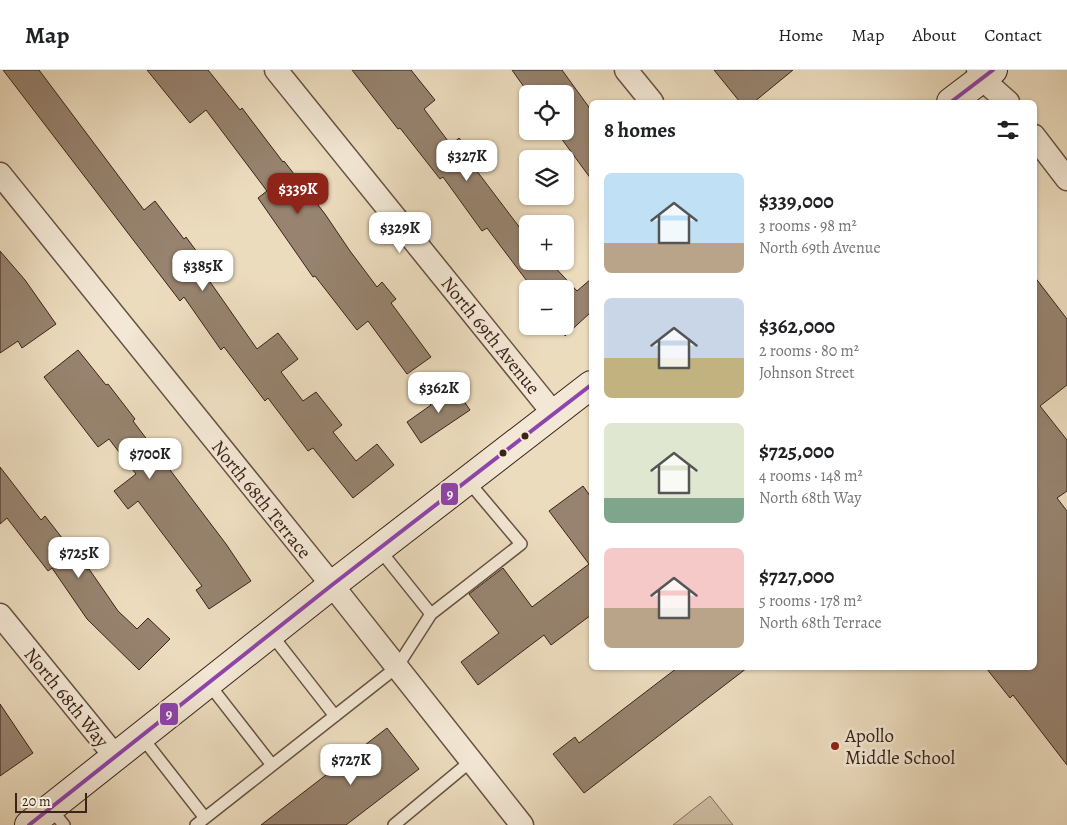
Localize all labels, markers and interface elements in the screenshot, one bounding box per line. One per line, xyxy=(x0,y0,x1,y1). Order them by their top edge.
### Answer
text: Map xyxy=(25,19,69,51)
text: Home xyxy=(778,23,823,47)
text: Map xyxy=(851,23,884,47)
text: About xyxy=(912,23,956,47)
text: Contact xyxy=(984,23,1042,47)
map controls xyxy=(519,85,574,335)
button: locate xyxy=(519,85,574,140)
text: 8 homes xyxy=(604,116,676,144)
icon: filters xyxy=(994,116,1022,144)
pin: $327K xyxy=(432,140,502,182)
text: $327K xyxy=(447,145,487,167)
button: layers xyxy=(519,150,574,205)
pin: $339K xyxy=(263,172,333,215)
text: $339K xyxy=(278,178,318,200)
text: $339,000 xyxy=(759,187,834,215)
icon: home xyxy=(644,193,704,253)
pin: $329K xyxy=(365,212,435,254)
button: + xyxy=(519,215,574,270)
text: 3 rooms · 98 m² xyxy=(759,215,857,237)
text: $329K xyxy=(380,217,420,239)
text: North 69th Avenue xyxy=(759,237,881,259)
pin: $385K xyxy=(168,250,238,292)
text: $385K xyxy=(183,255,223,277)
street label: North 69th Avenue xyxy=(435,271,546,400)
button: − xyxy=(519,280,574,335)
text: $362,000 xyxy=(759,312,835,340)
icon: home xyxy=(644,318,704,378)
text: 2 rooms · 80 m² xyxy=(759,340,859,362)
text: Johnson Street xyxy=(759,362,855,384)
pin: $362K xyxy=(404,372,474,414)
text: $362K xyxy=(419,377,459,399)
unlabelled marker xyxy=(520,431,530,441)
street label: North 68th Terrace xyxy=(205,435,317,564)
text: $725,000 xyxy=(759,437,834,465)
pin: $700K xyxy=(115,438,185,480)
text: $700K xyxy=(130,443,170,465)
icon: home xyxy=(644,443,704,503)
unlabelled marker xyxy=(498,448,508,458)
text: 4 rooms · 148 m² xyxy=(759,465,863,487)
line badge: 9 xyxy=(440,482,459,506)
text: 9 xyxy=(447,485,454,504)
text: North 68th Way xyxy=(759,487,861,509)
pin: $725K xyxy=(44,536,114,579)
text: $725K xyxy=(59,542,99,564)
text: $727,000 xyxy=(759,562,834,590)
icon: home xyxy=(644,568,704,628)
text: 5 rooms · 178 m² xyxy=(759,590,862,612)
text: North 68th Terrace xyxy=(759,612,882,634)
street label: North 68th Way xyxy=(18,642,115,753)
line badge: 9 xyxy=(159,702,179,726)
text: 9 xyxy=(166,705,173,724)
place label: Apollo Middle School xyxy=(844,723,955,771)
marker: Apollo Middle School xyxy=(829,740,841,752)
pin: $727K xyxy=(316,744,386,786)
text: $727K xyxy=(331,749,371,771)
scale bar xyxy=(15,790,88,813)
text: 20 m xyxy=(22,792,51,811)

